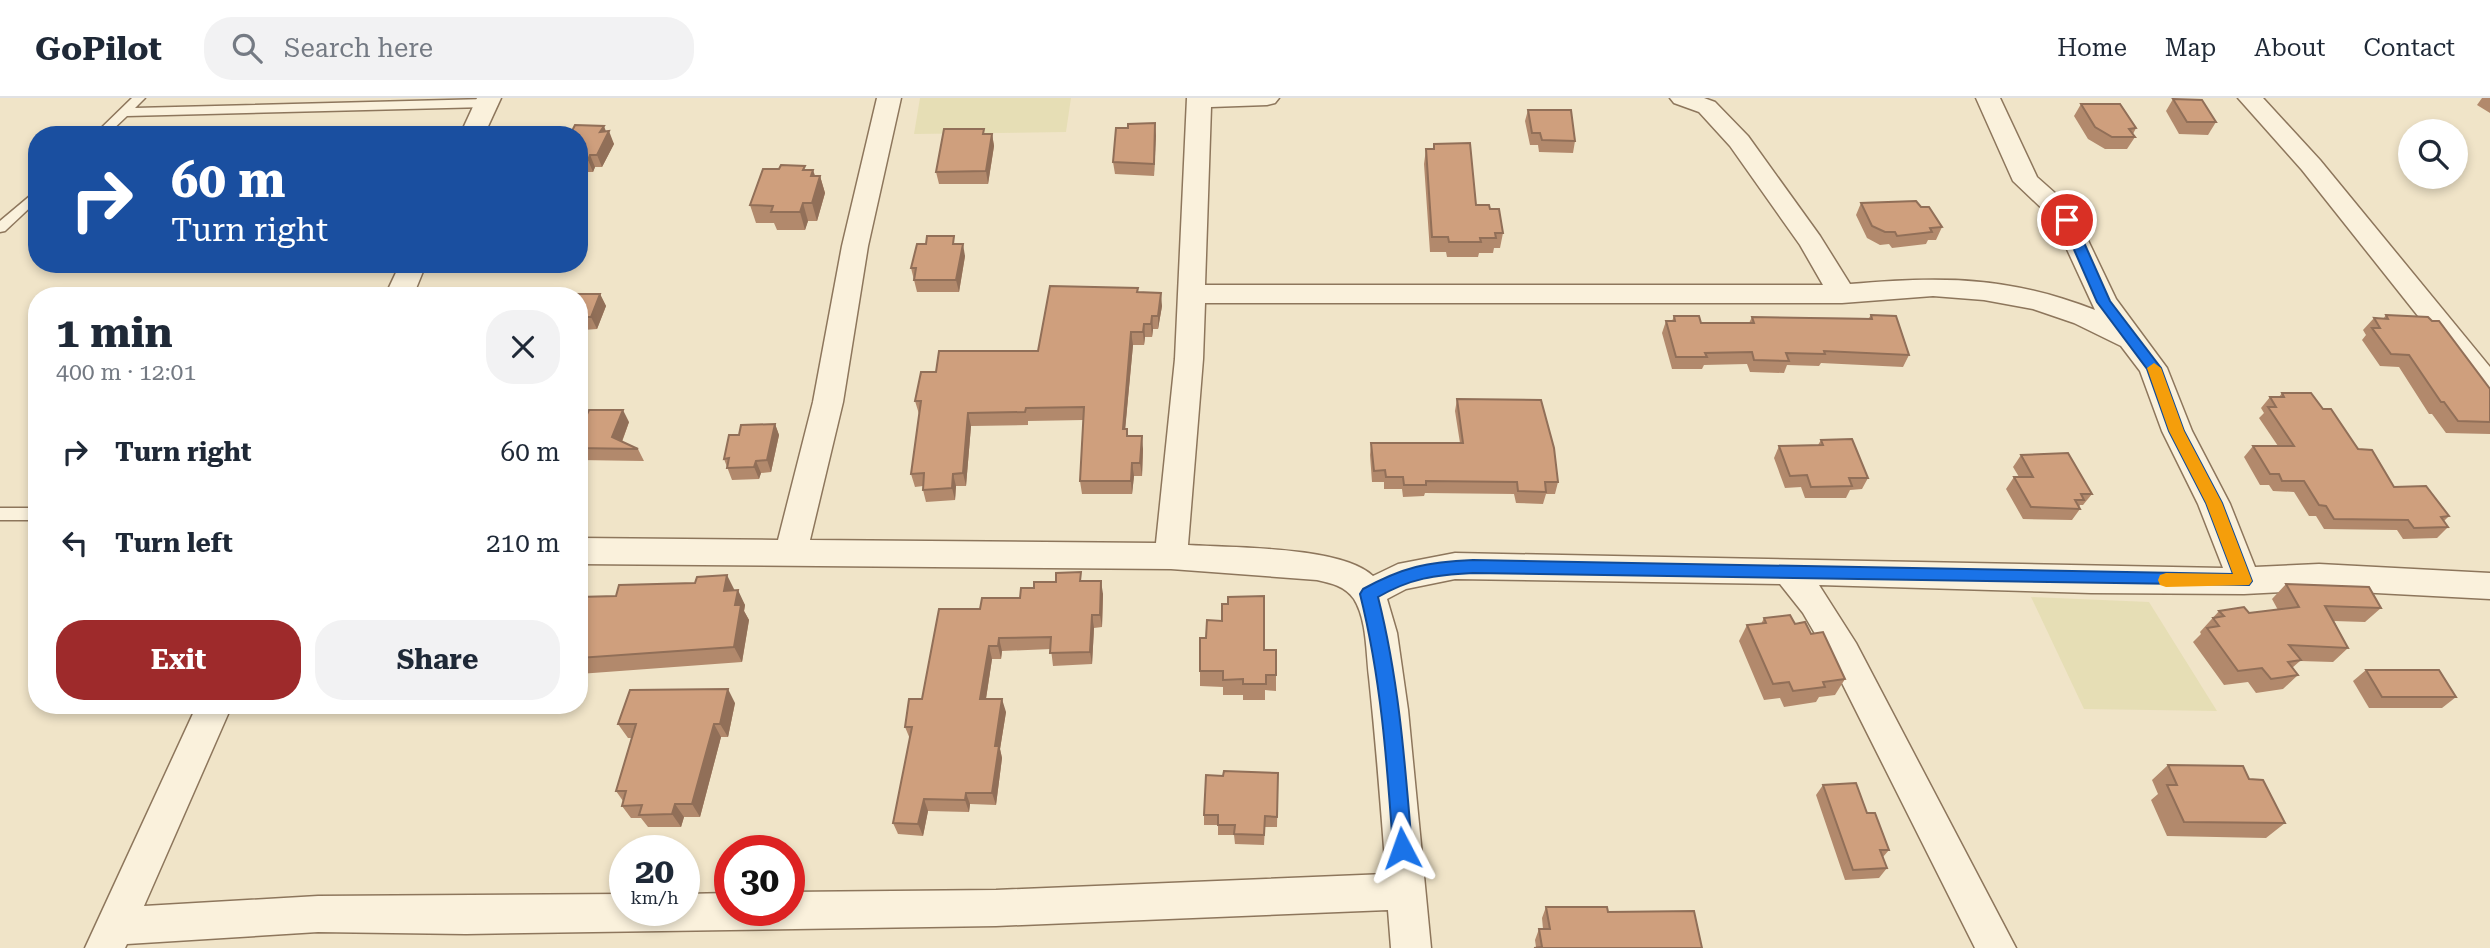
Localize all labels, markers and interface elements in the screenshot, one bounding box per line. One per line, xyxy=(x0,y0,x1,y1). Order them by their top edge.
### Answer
search box xyxy=(204,17,694,80)
text: GoPilot xyxy=(35,29,162,68)
icon: search xyxy=(228,29,266,67)
text: Search here xyxy=(284,33,433,63)
text: Home xyxy=(2057,34,2127,62)
text: Map xyxy=(2165,34,2216,62)
text: About xyxy=(2254,34,2325,62)
text: Contact xyxy=(2363,34,2455,62)
map controls xyxy=(2398,119,2468,189)
button: search xyxy=(2398,119,2468,189)
text: 60 m xyxy=(171,152,286,209)
icon: right xyxy=(56,154,147,245)
pin xyxy=(2037,190,2097,250)
icon: arrive xyxy=(2048,201,2086,239)
text: Turn right xyxy=(171,211,328,249)
text: 1 min xyxy=(56,308,173,357)
button: close xyxy=(486,310,560,384)
text: 400 m · 12:01 xyxy=(56,359,196,386)
icon: right xyxy=(56,433,94,471)
text: Turn right xyxy=(115,437,251,467)
text: 60 m xyxy=(501,437,560,467)
icon: left xyxy=(56,524,94,562)
text: Turn left xyxy=(115,528,233,558)
text: 210 m xyxy=(486,528,560,558)
button: Exit xyxy=(56,620,301,700)
button: Share xyxy=(315,620,560,700)
position arrow xyxy=(1365,811,1439,885)
speed limit sign: 30 xyxy=(714,835,805,926)
text: 20 xyxy=(635,851,674,892)
text: km/h xyxy=(630,887,679,908)

